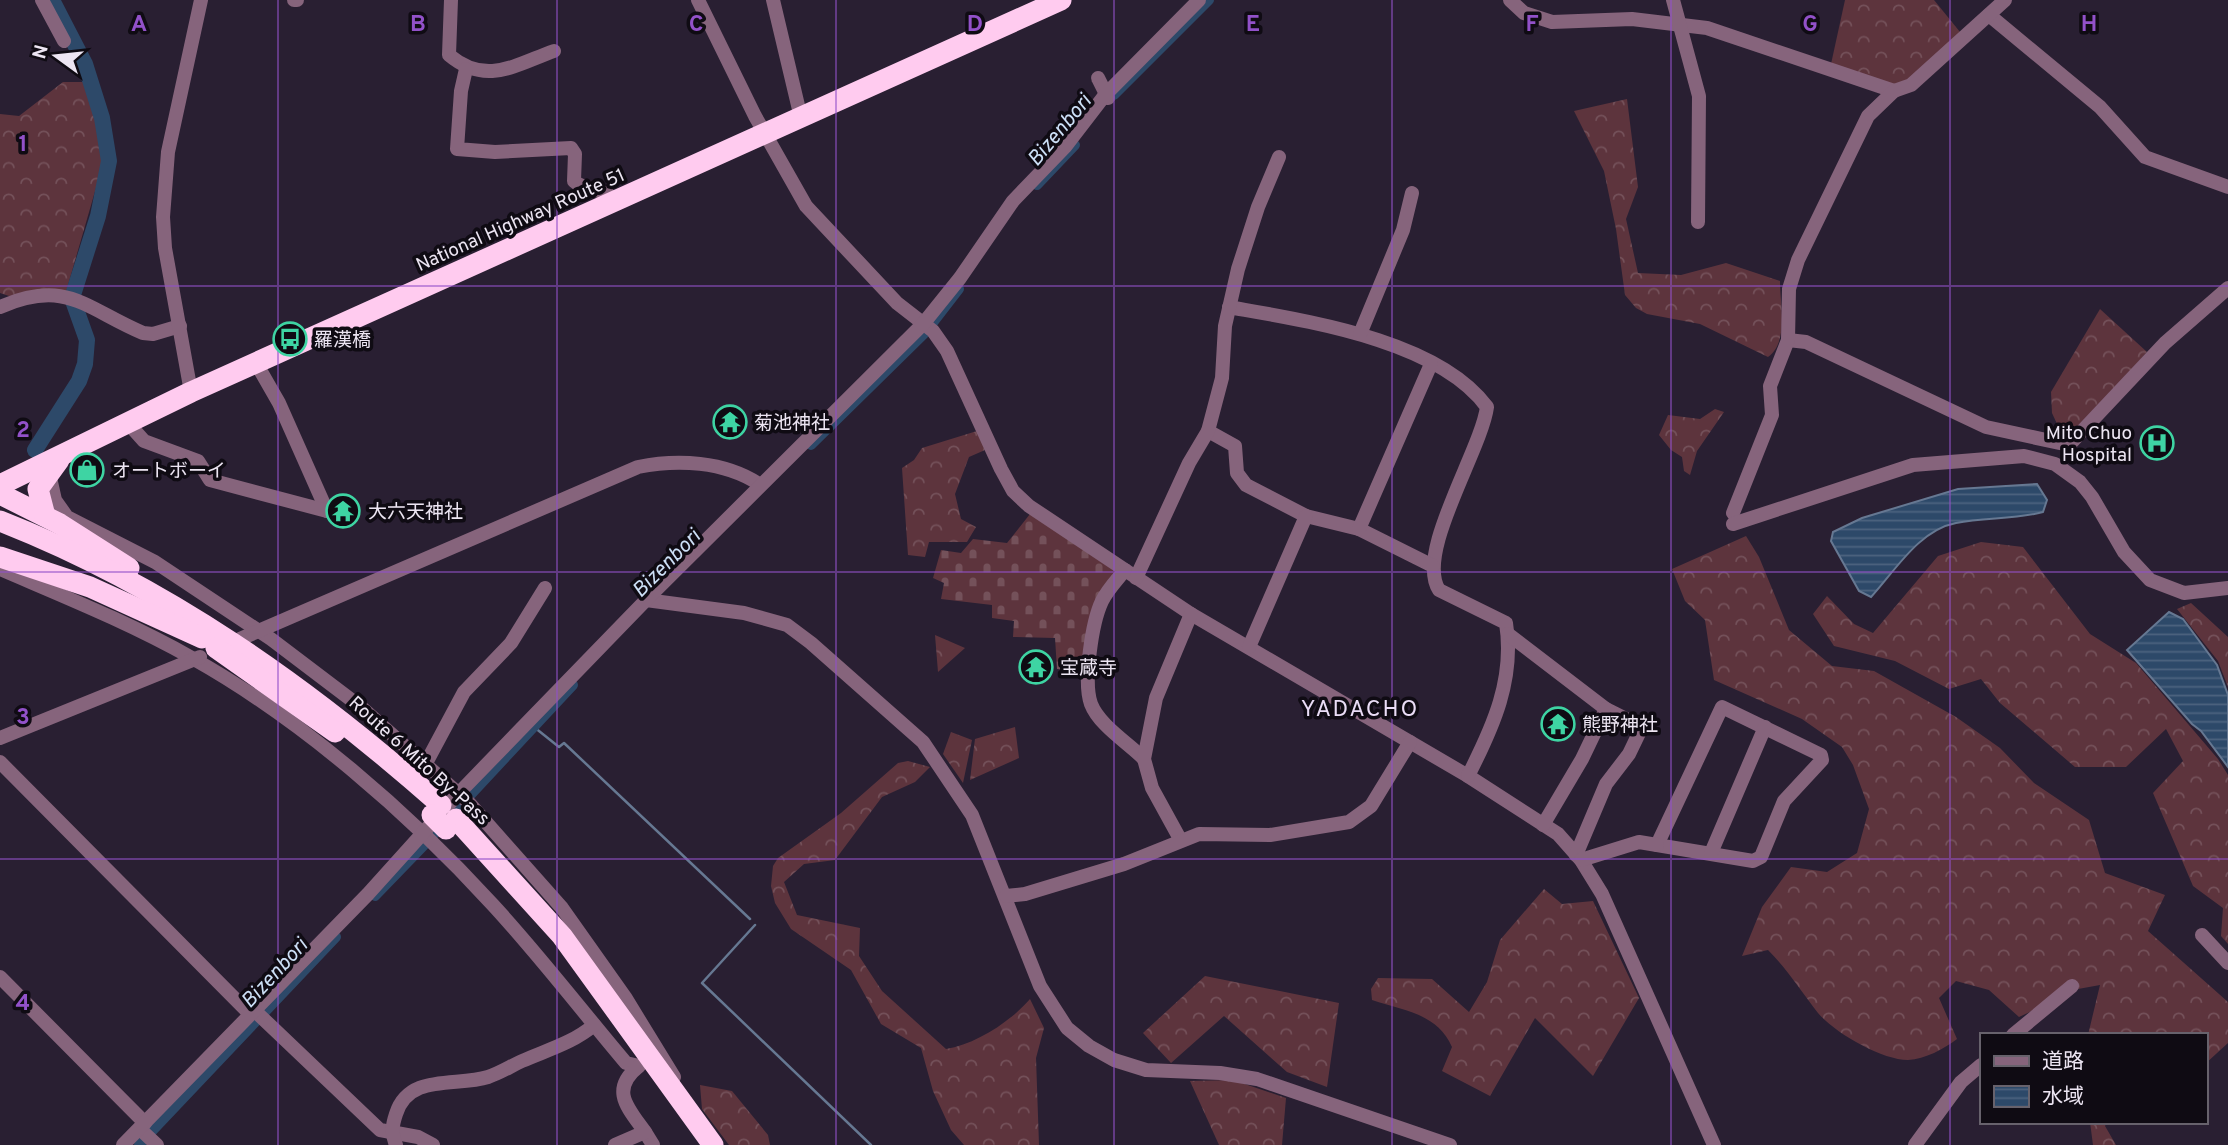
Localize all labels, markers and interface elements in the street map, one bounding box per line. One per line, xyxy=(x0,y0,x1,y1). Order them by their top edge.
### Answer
text: A xyxy=(131,11,147,40)
text: B xyxy=(410,11,426,40)
text: C xyxy=(689,11,703,40)
text: D xyxy=(967,11,983,40)
text: E xyxy=(1246,11,1260,40)
text: F xyxy=(1525,11,1539,40)
text: G xyxy=(1802,11,1818,40)
text: H xyxy=(2081,11,2097,40)
north arrow xyxy=(21,21,91,91)
text: N xyxy=(28,42,55,62)
water label: Bizenbori xyxy=(1022,88,1099,173)
text: 1 xyxy=(18,131,28,160)
street label: National Highway Route 51 xyxy=(413,164,629,278)
bus stop icon: 羅漢橋 xyxy=(271,320,309,358)
place label: 羅漢橋 xyxy=(314,329,371,353)
temple icon: 菊池神社 xyxy=(711,403,749,441)
place label: 菊池神社 xyxy=(754,412,830,436)
text: 2 xyxy=(16,417,30,446)
place label: Mito Chuo Hospital xyxy=(2046,422,2132,468)
hospital icon: Mito Chuo Hospital xyxy=(2138,424,2176,462)
shop icon: オートボーイ xyxy=(68,451,106,489)
place label: オートボーイ xyxy=(112,460,226,484)
temple icon: 大六天神社 xyxy=(324,492,362,530)
place label: 大六天神社 xyxy=(368,501,463,525)
water label: Bizenbori xyxy=(627,523,708,604)
temple icon: 宝蔵寺 xyxy=(1017,648,1055,686)
place label: 宝蔵寺 xyxy=(1060,657,1117,681)
street label: Route 6 Mito By-Pass xyxy=(343,692,494,831)
district label: YADACHO xyxy=(1301,696,1419,725)
text: 3 xyxy=(16,704,30,733)
temple icon: 熊野神社 xyxy=(1539,705,1577,743)
place label: 熊野神社 xyxy=(1582,714,1658,738)
water label: Bizenbori xyxy=(236,932,316,1015)
text: 4 xyxy=(16,990,30,1019)
legend xyxy=(1980,1033,2207,1124)
text: 道路 xyxy=(2042,1049,2084,1076)
text: 水域 xyxy=(2042,1084,2084,1111)

